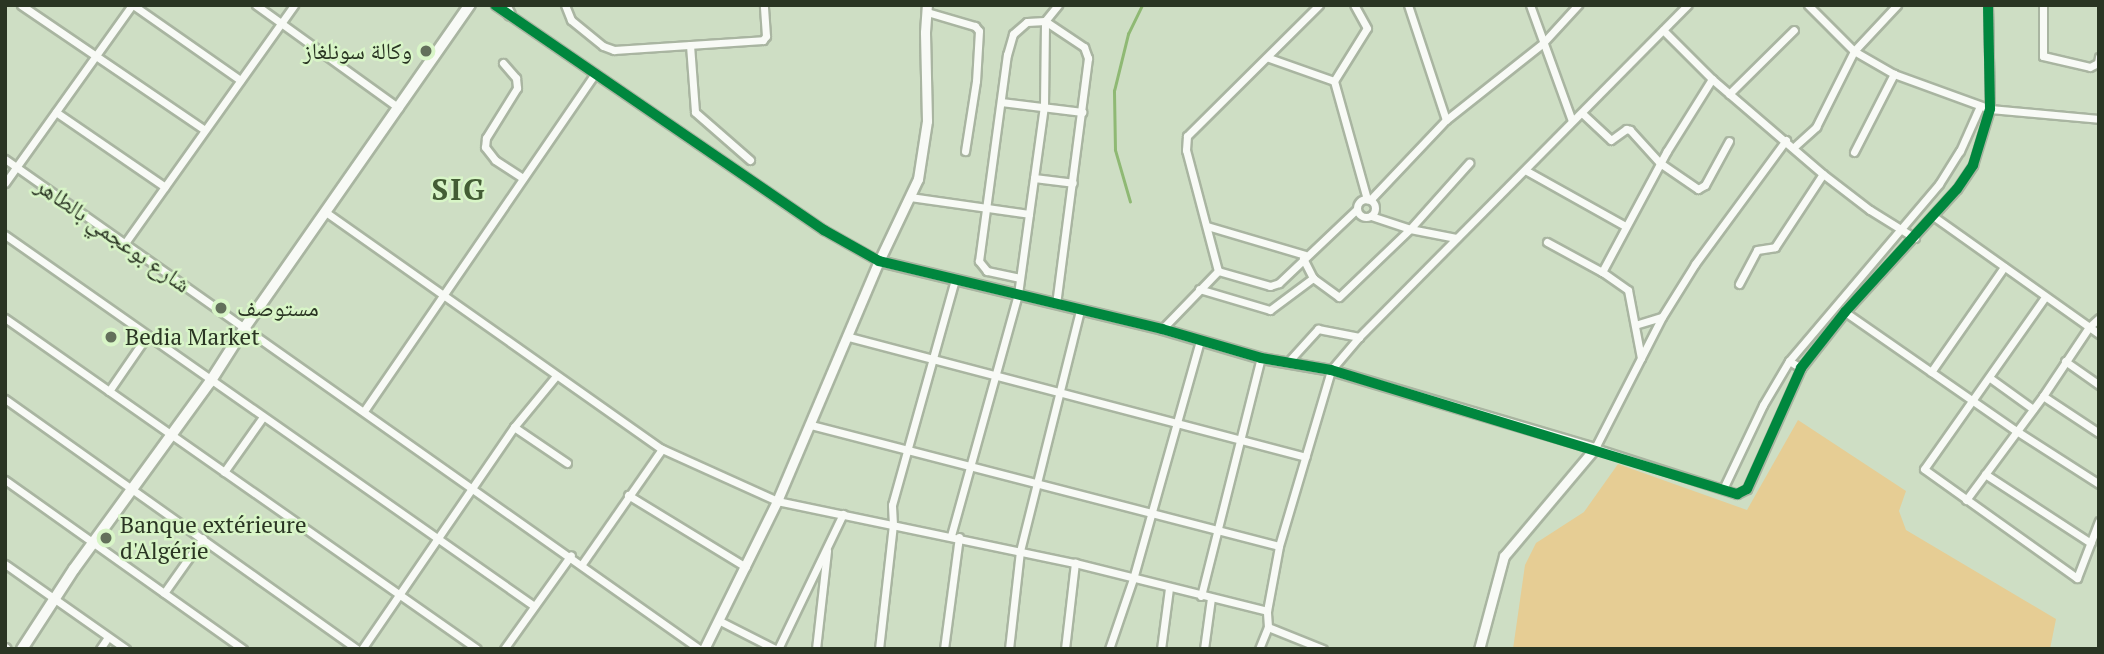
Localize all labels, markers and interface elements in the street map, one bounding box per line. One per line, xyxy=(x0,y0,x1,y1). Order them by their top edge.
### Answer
place label: وكالة سونلغاز xyxy=(303,37,412,65)
marker: وكالة سونلغاز xyxy=(418,43,434,59)
street label: شارع بوعجمي بالطاهر xyxy=(30,171,196,299)
district label: SIG xyxy=(432,171,486,207)
place label: مستوصف xyxy=(237,294,319,322)
marker: مستوصف xyxy=(211,298,231,318)
place label: Bedia Market xyxy=(125,323,260,351)
marker: Bedia Market xyxy=(103,329,119,345)
place label: Banque extérieure d'Algérie xyxy=(120,511,307,565)
marker: Banque extérieure d'Algérie xyxy=(98,530,114,546)

